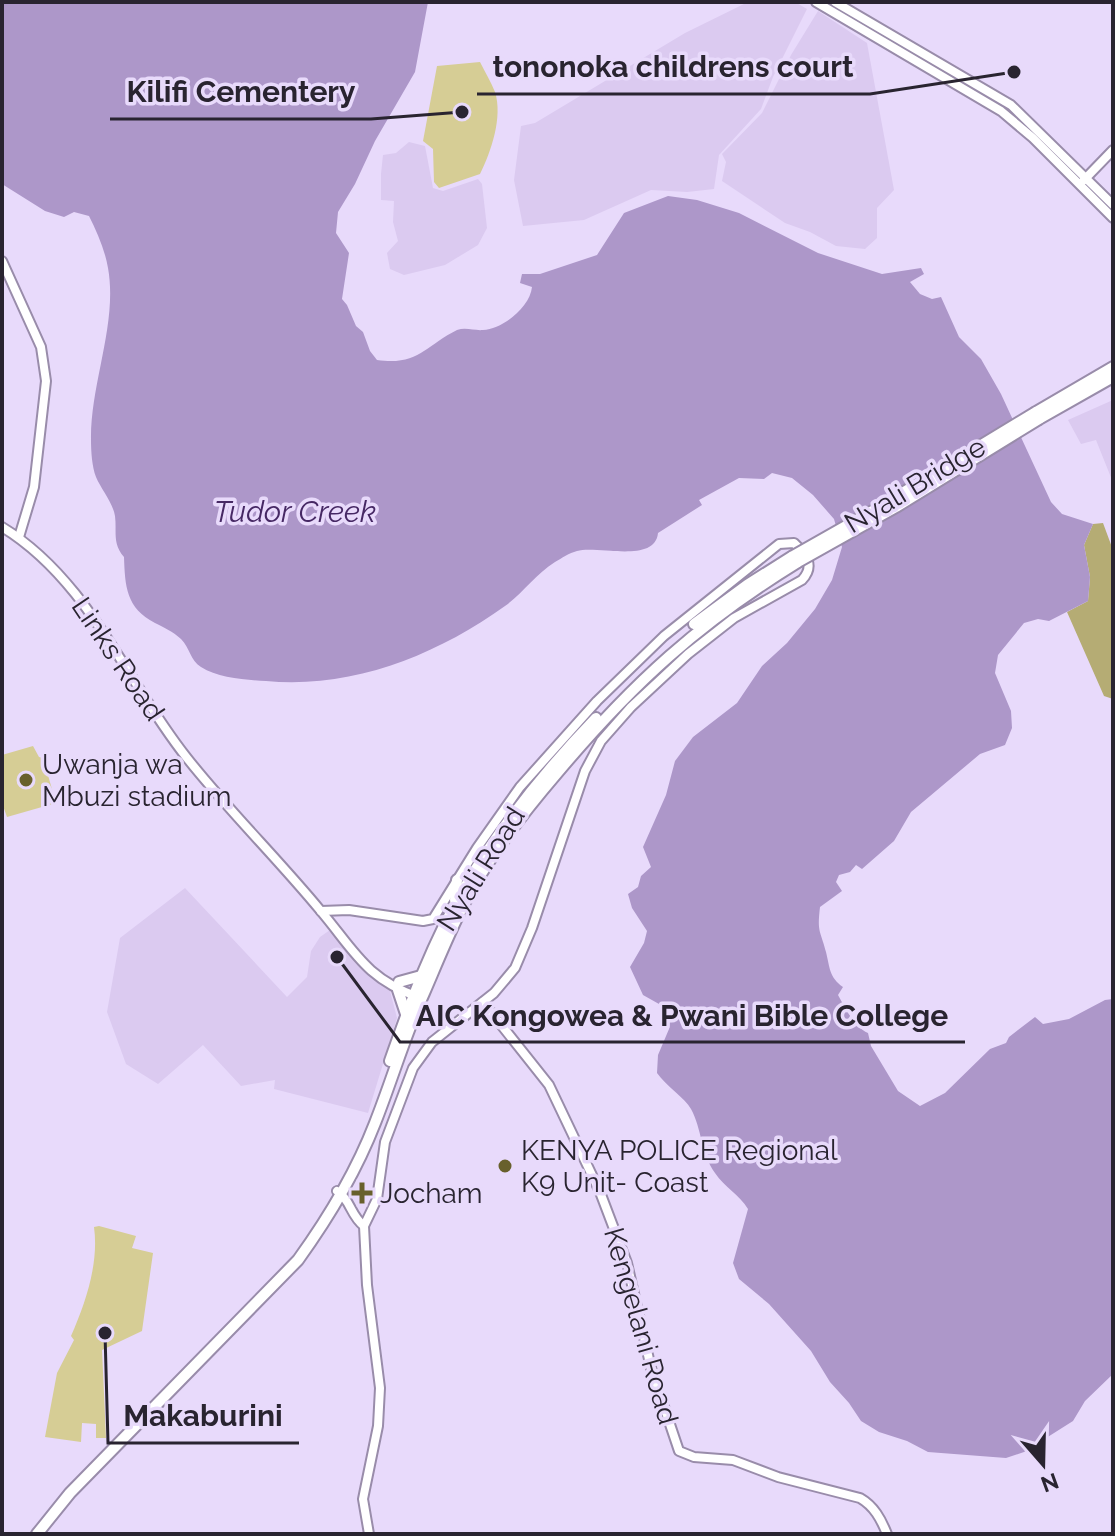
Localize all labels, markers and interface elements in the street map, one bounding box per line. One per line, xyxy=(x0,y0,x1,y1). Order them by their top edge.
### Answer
callout: tononoka childrens court xyxy=(477,40,870,94)
text: tononoka childrens court xyxy=(493,49,854,84)
callout: Kilifi Cementery xyxy=(110,65,371,119)
text: Kilifi Cementery xyxy=(127,74,356,109)
street label: Nyali Bridge xyxy=(839,430,991,540)
water label: Tudor Creek xyxy=(214,494,376,529)
street label: Links Road xyxy=(65,591,171,727)
place label: Uwanja wa Mbuzi stadium xyxy=(42,748,232,813)
marker: Uwanja wa Mbuzi stadium xyxy=(17,771,35,789)
street label: Nyali Road xyxy=(430,801,532,937)
callout: AIC Kongowea & Pwani Bible College xyxy=(400,988,965,1042)
text: AIC Kongowea & Pwani Bible College xyxy=(416,998,948,1033)
place label: KENYA POLICE Regional K9 Unit- Coast xyxy=(521,1134,838,1199)
marker: KENYA POLICE Regional K9 Unit- Coast xyxy=(496,1157,514,1175)
place label: Jocham xyxy=(380,1177,483,1210)
marker: Jocham xyxy=(351,1182,373,1204)
street label: Kengelani Road xyxy=(597,1224,685,1428)
callout: Makaburini xyxy=(108,1389,299,1443)
text: Makaburini xyxy=(123,1398,283,1433)
north arrow xyxy=(1003,1424,1083,1504)
text: N xyxy=(1038,1468,1062,1498)

